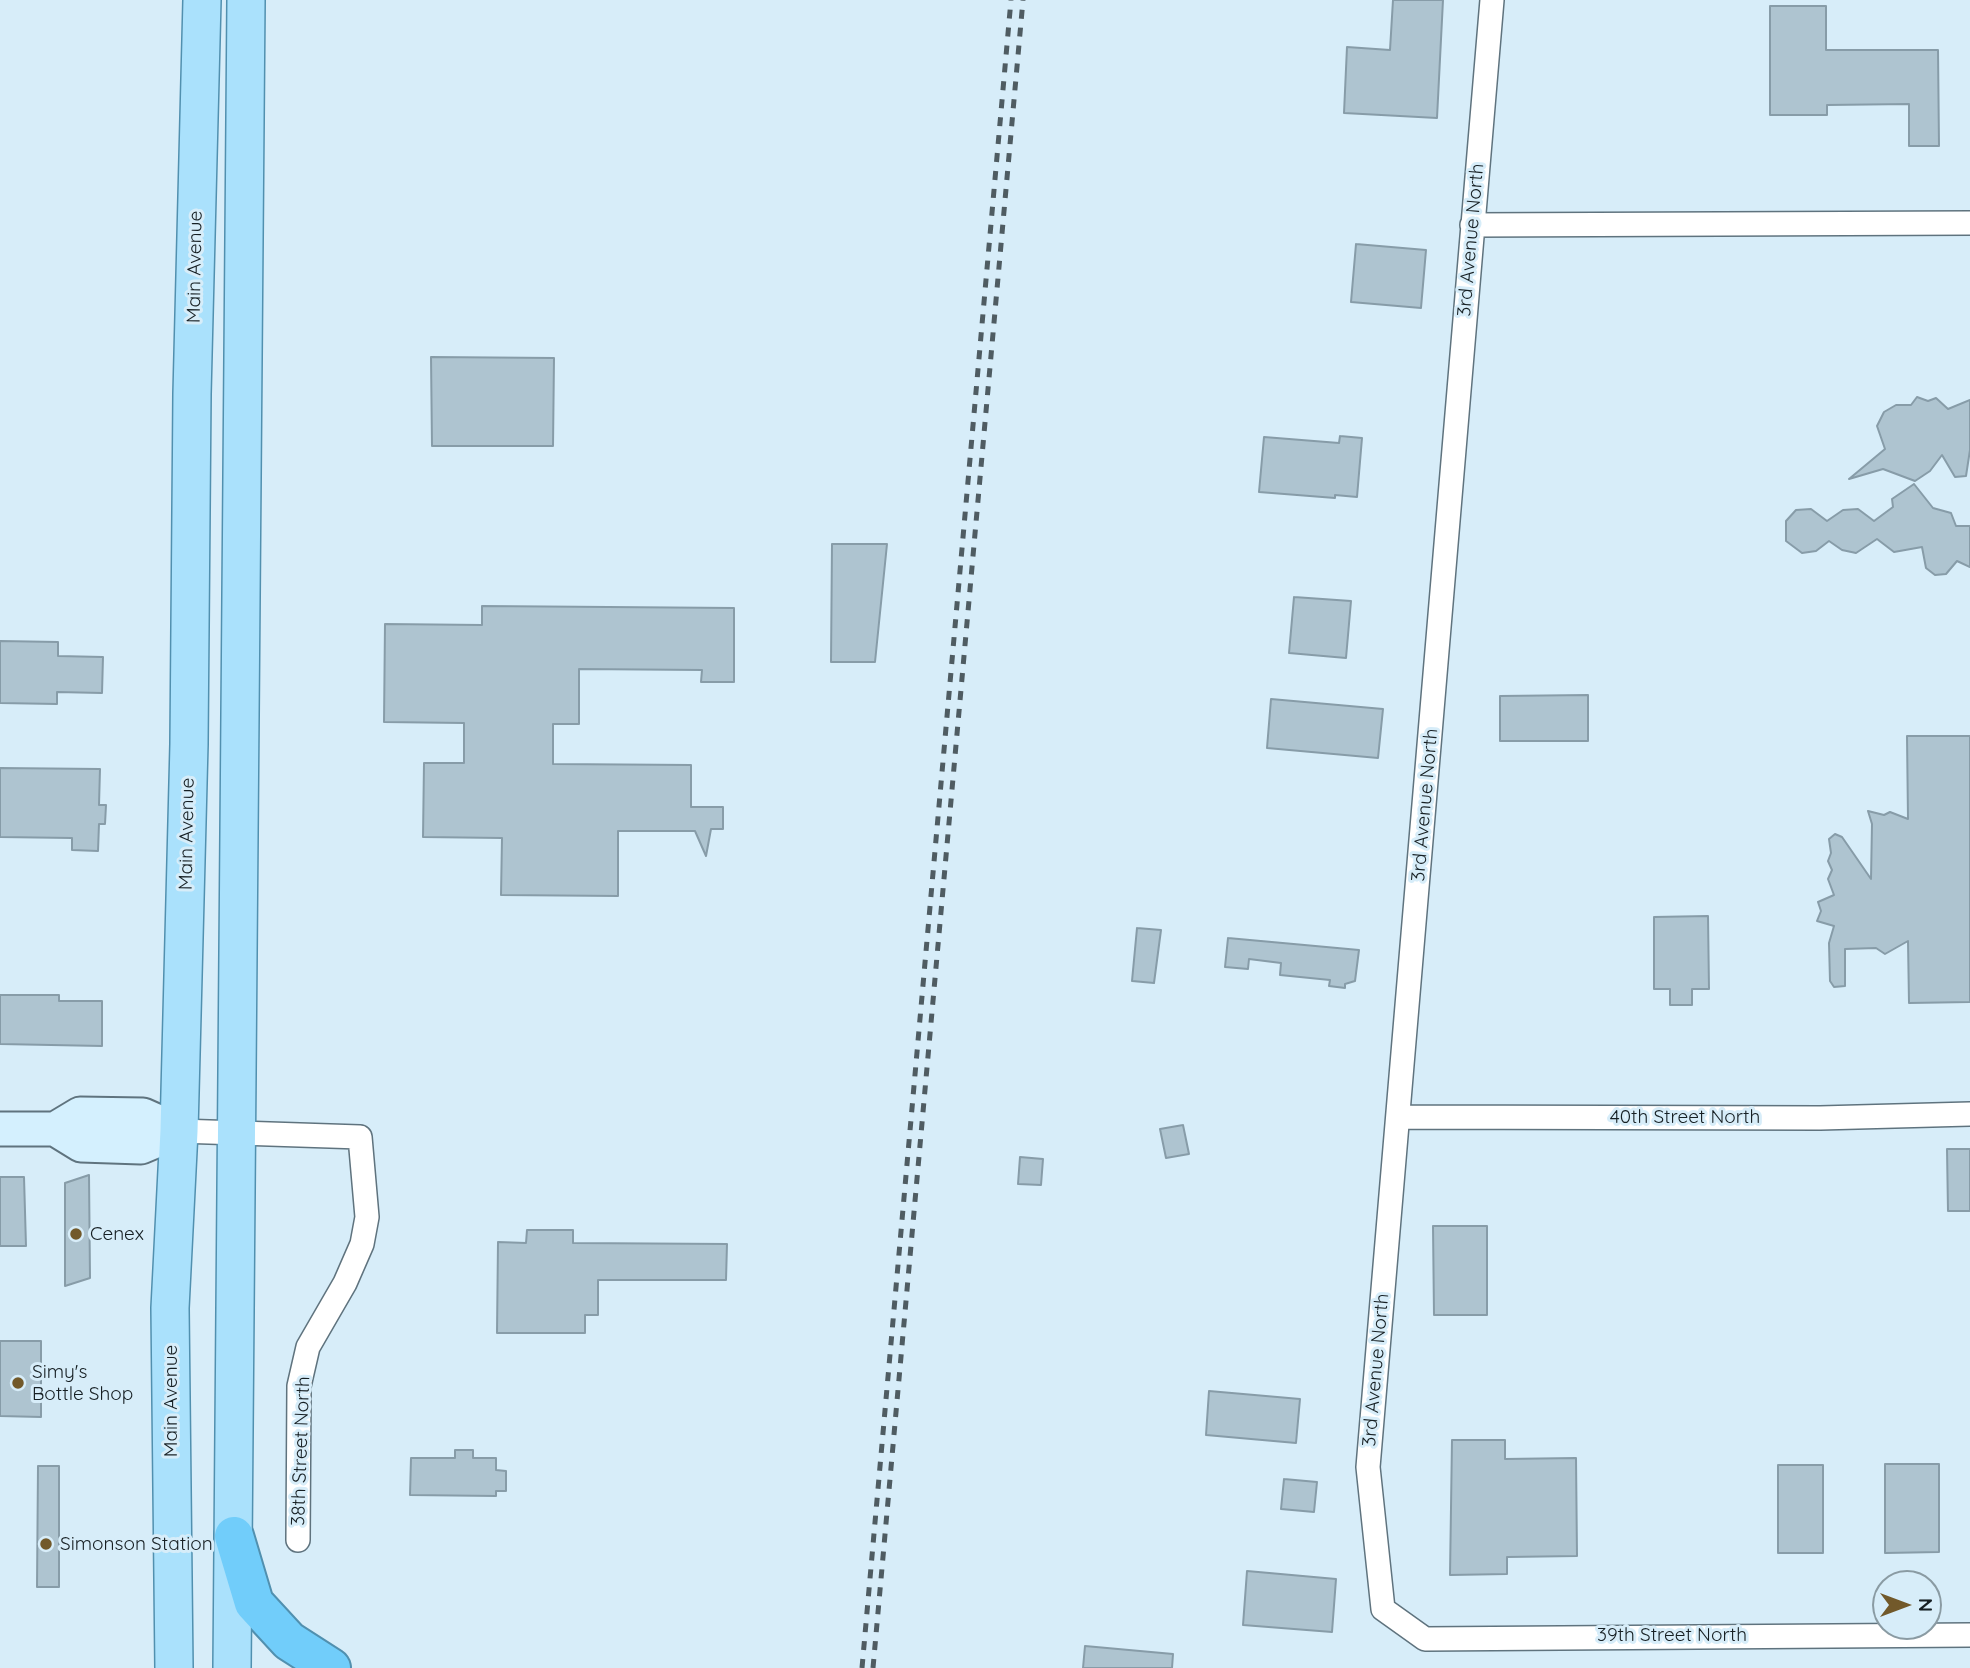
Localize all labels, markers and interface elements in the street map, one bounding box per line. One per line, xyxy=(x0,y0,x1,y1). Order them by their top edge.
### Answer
street label: 3rd Avenue North xyxy=(1453,163,1489,317)
street label: Main Avenue xyxy=(183,211,207,323)
street label: 3rd Avenue North xyxy=(1407,728,1443,882)
street label: Main Avenue xyxy=(175,778,199,890)
street label: 40th Street North xyxy=(1610,1106,1760,1128)
place label: Cenex xyxy=(90,1223,144,1245)
marker: Cenex xyxy=(68,1226,84,1242)
street label: 3rd Avenue North xyxy=(1358,1293,1394,1447)
street label: Main Avenue xyxy=(160,1345,182,1457)
place label: Simy's Bottle Shop xyxy=(32,1361,133,1405)
marker: Simy's Bottle Shop xyxy=(10,1375,26,1391)
street label: 38th Street North xyxy=(287,1376,315,1526)
place label: Simonson Station xyxy=(60,1533,213,1555)
marker: Simonson Station xyxy=(38,1536,54,1552)
north arrow xyxy=(1872,1570,1942,1640)
text: N xyxy=(1914,1598,1938,1612)
street label: 39th Street North xyxy=(1597,1624,1747,1646)

